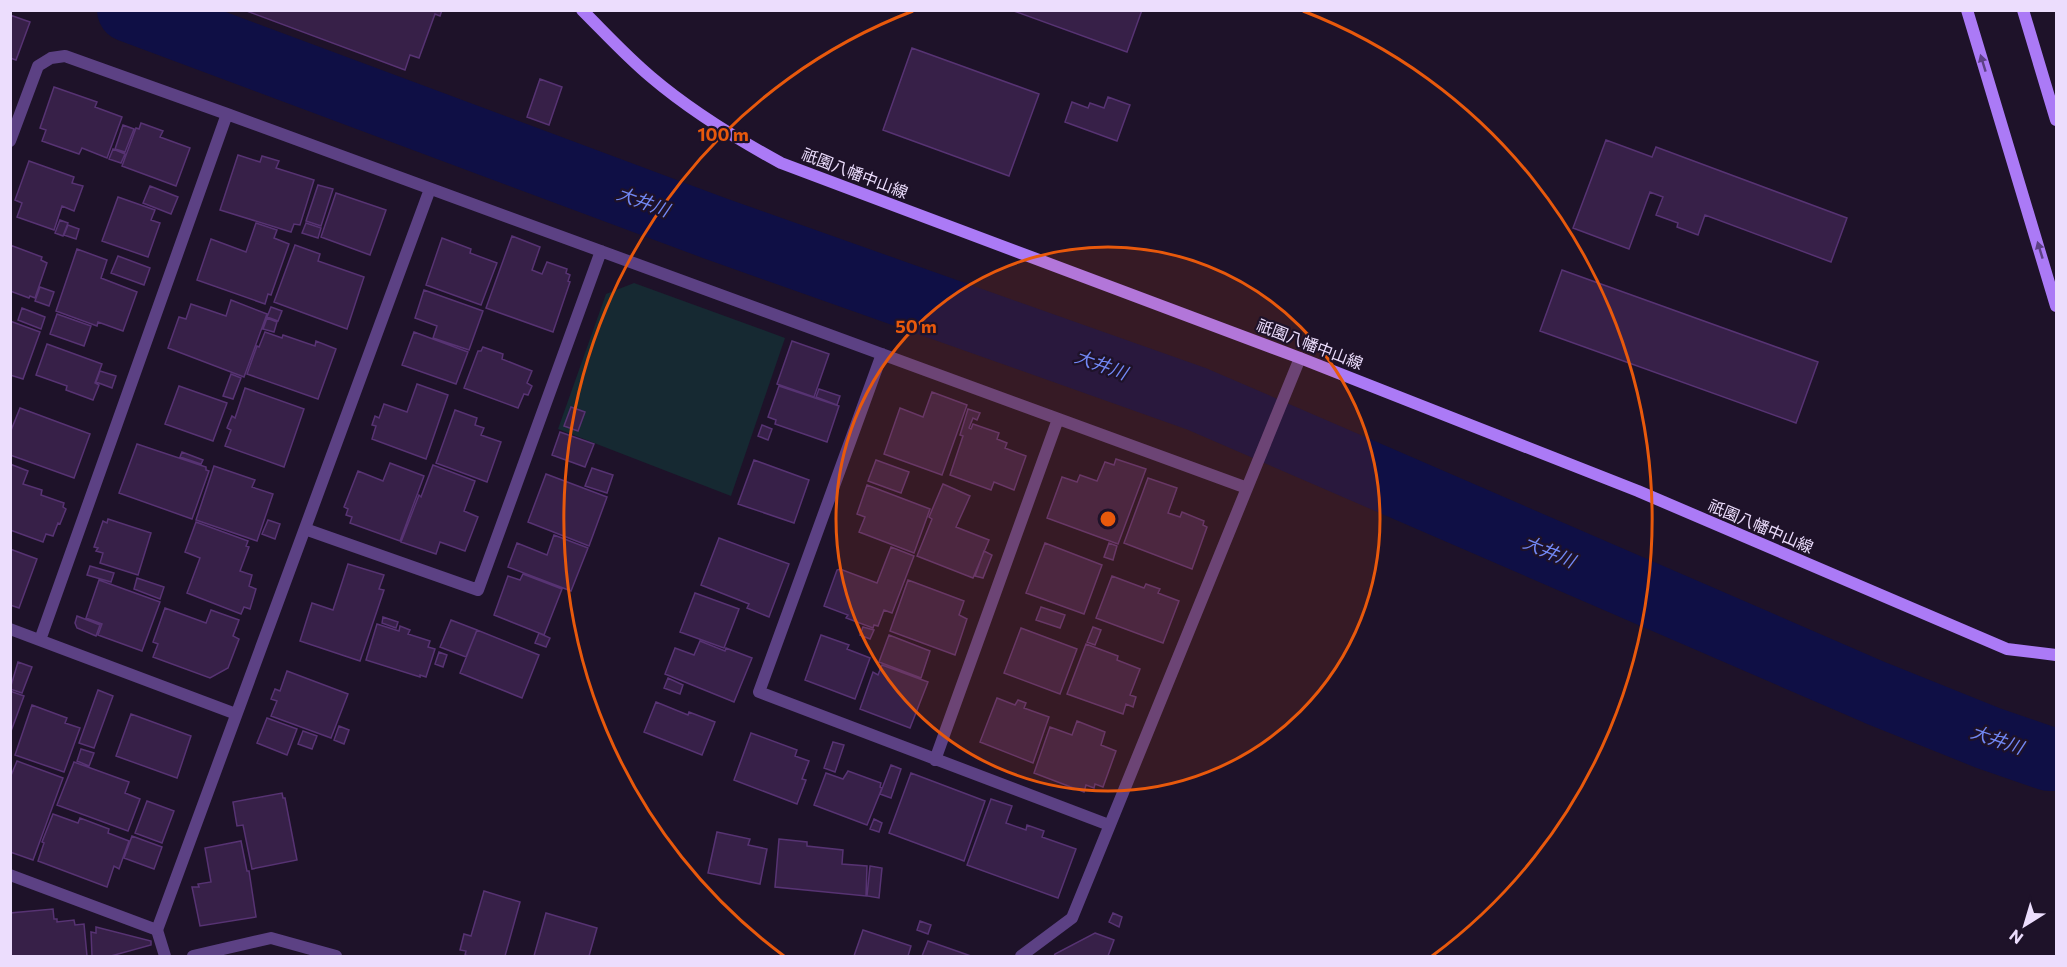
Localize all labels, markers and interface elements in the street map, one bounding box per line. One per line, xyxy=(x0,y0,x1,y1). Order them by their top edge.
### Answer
one-way arrow xyxy=(1978,54,1987,72)
text: 100 m xyxy=(697,123,749,145)
street label: 祇園八幡中山線 xyxy=(799,144,911,201)
water label: 大井川 xyxy=(614,181,674,221)
one-way arrow xyxy=(2035,241,2044,259)
text: 50 m xyxy=(895,315,937,337)
street label: 祇園八幡中山線 xyxy=(1254,315,1366,372)
water label: 大井川 xyxy=(1072,344,1132,384)
street label: 祇園八幡中山線 xyxy=(1706,495,1816,556)
centre of rings xyxy=(1098,509,1118,529)
water label: 大井川 xyxy=(1520,530,1580,573)
water label: 大井川 xyxy=(1968,720,2028,759)
north arrow xyxy=(1995,895,2055,955)
text: N xyxy=(2005,926,2026,949)

